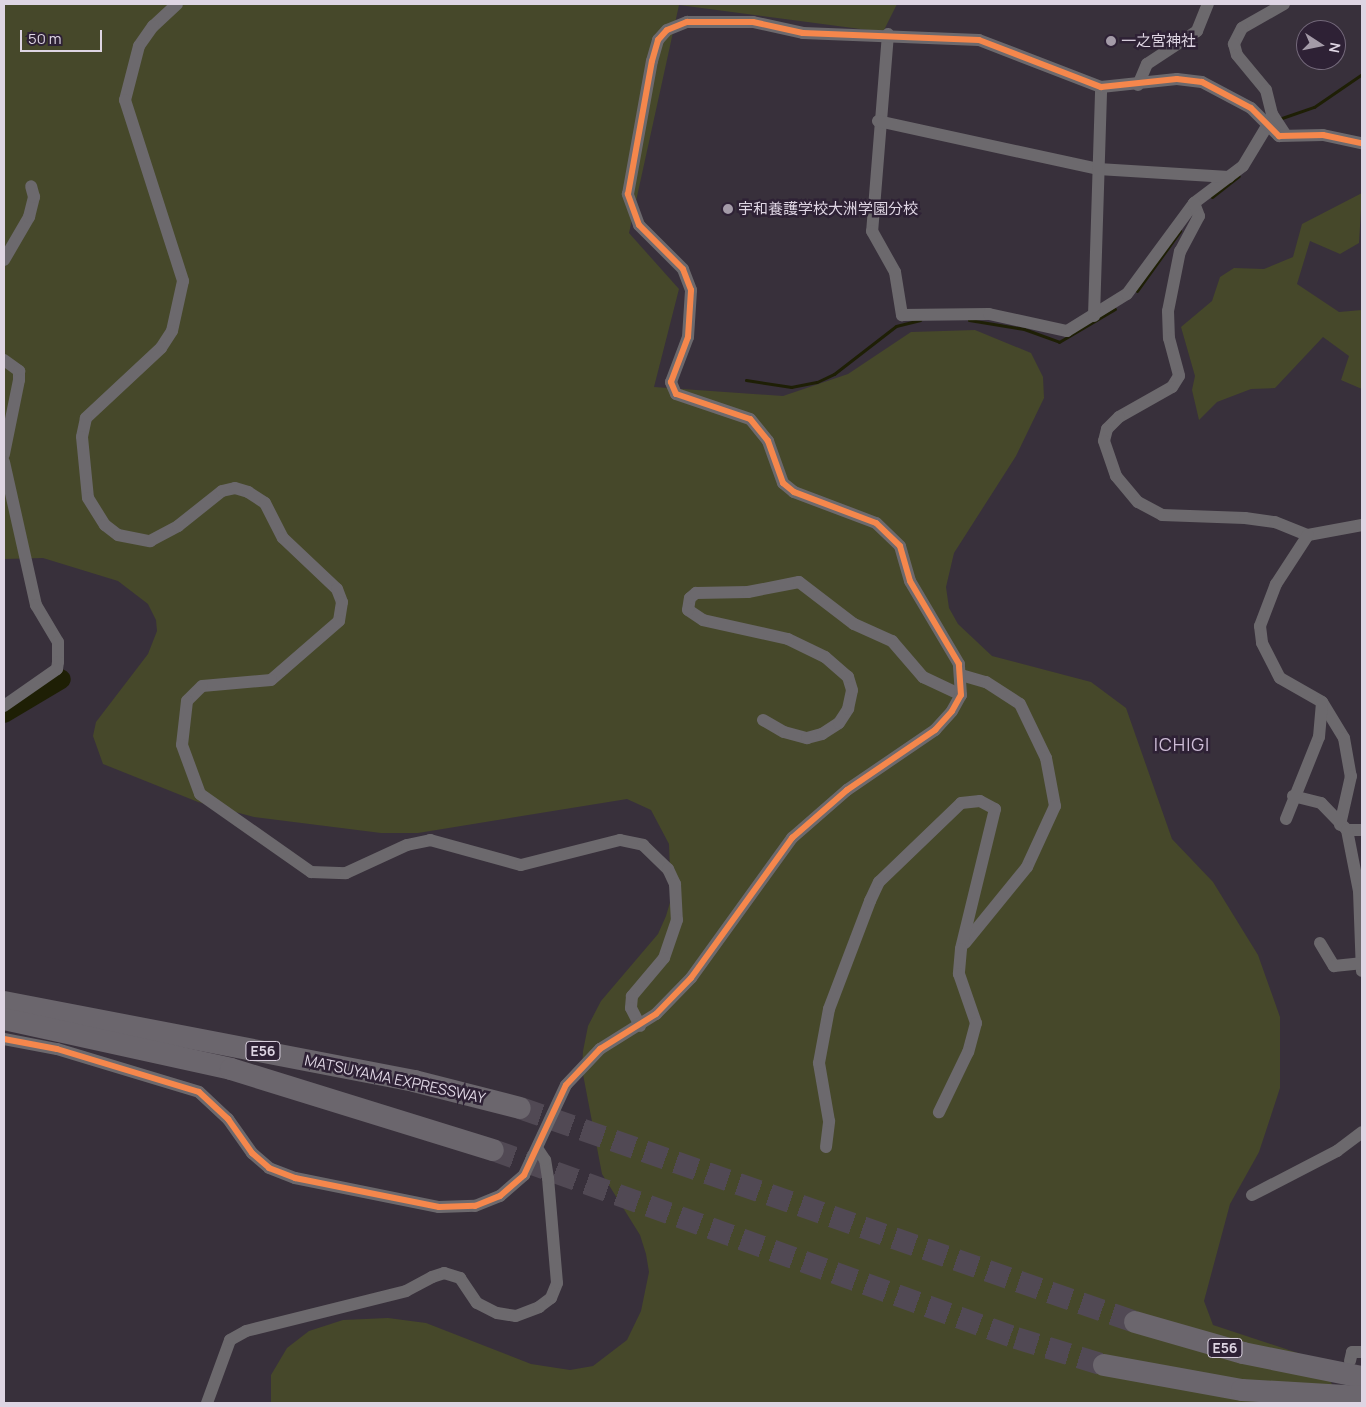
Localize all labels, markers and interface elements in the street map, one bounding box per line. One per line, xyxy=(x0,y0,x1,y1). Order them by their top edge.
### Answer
scale bar xyxy=(22,20,105,52)
north arrow xyxy=(1296,20,1346,70)
text: 50 m xyxy=(28,28,62,49)
place label: 一之宮神社 xyxy=(1121,32,1196,50)
marker: 一之宮神社 xyxy=(1105,35,1117,47)
text: N xyxy=(1325,41,1346,55)
place label: 宇和養護学校大洲学園分校 xyxy=(738,200,918,218)
marker: 宇和養護学校大洲学園分校 xyxy=(722,203,734,215)
district label: ICHIGI xyxy=(1153,733,1211,755)
road number: E56 xyxy=(244,1040,282,1062)
street label: MATSUYAMA EXPRESSWAY xyxy=(303,1051,487,1107)
road number: E56 xyxy=(1206,1336,1244,1360)

